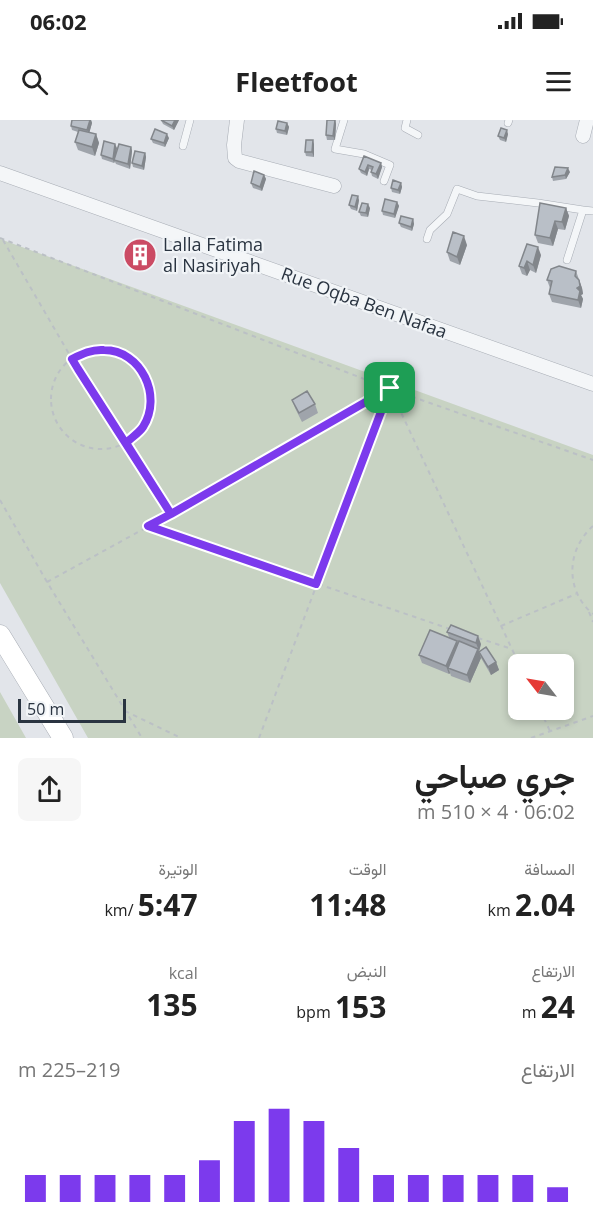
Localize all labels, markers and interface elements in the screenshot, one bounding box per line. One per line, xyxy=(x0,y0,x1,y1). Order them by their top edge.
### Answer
text: 06:02 xyxy=(30,6,87,36)
text: Fleetfoot xyxy=(235,63,358,100)
icon: search xyxy=(18,65,51,98)
icon: menu xyxy=(542,65,575,98)
place label: Lalla Fatima al Nasiriyah xyxy=(163,232,263,277)
building icon: Lalla Fatima al Nasiriyah xyxy=(122,237,158,273)
street label: Rue Oqba Ben Nafaa xyxy=(278,261,451,343)
pin xyxy=(364,362,415,413)
icon: arrive xyxy=(373,371,406,404)
north arrow xyxy=(508,654,574,720)
map controls xyxy=(508,654,574,720)
scale bar xyxy=(18,696,126,724)
text: 50 m xyxy=(27,698,64,720)
text: جري صباحي xyxy=(414,753,575,798)
button: share xyxy=(18,758,81,821)
text: 06:02 · 4 × 510 m xyxy=(417,798,575,825)
text: الوتيرة xyxy=(159,858,198,880)
text: الوقت xyxy=(349,858,386,880)
text: المسافة xyxy=(524,858,575,880)
text: 5:47 xyxy=(138,884,198,925)
text: 11:48 xyxy=(309,884,386,925)
text: 2.04 xyxy=(515,884,575,925)
text: /km xyxy=(104,899,138,921)
text: km xyxy=(488,899,515,921)
text: النبض xyxy=(347,960,386,982)
text: الارتفاع xyxy=(532,960,575,982)
text: kcal xyxy=(169,962,198,984)
text: 135 xyxy=(146,984,198,1025)
text: 153 xyxy=(335,986,386,1027)
text: 24 xyxy=(541,986,575,1027)
text: bpm xyxy=(296,1001,335,1023)
text: m xyxy=(522,1001,541,1023)
text: 219–225 m xyxy=(18,1056,120,1083)
text: الارتفاع xyxy=(521,1056,575,1083)

